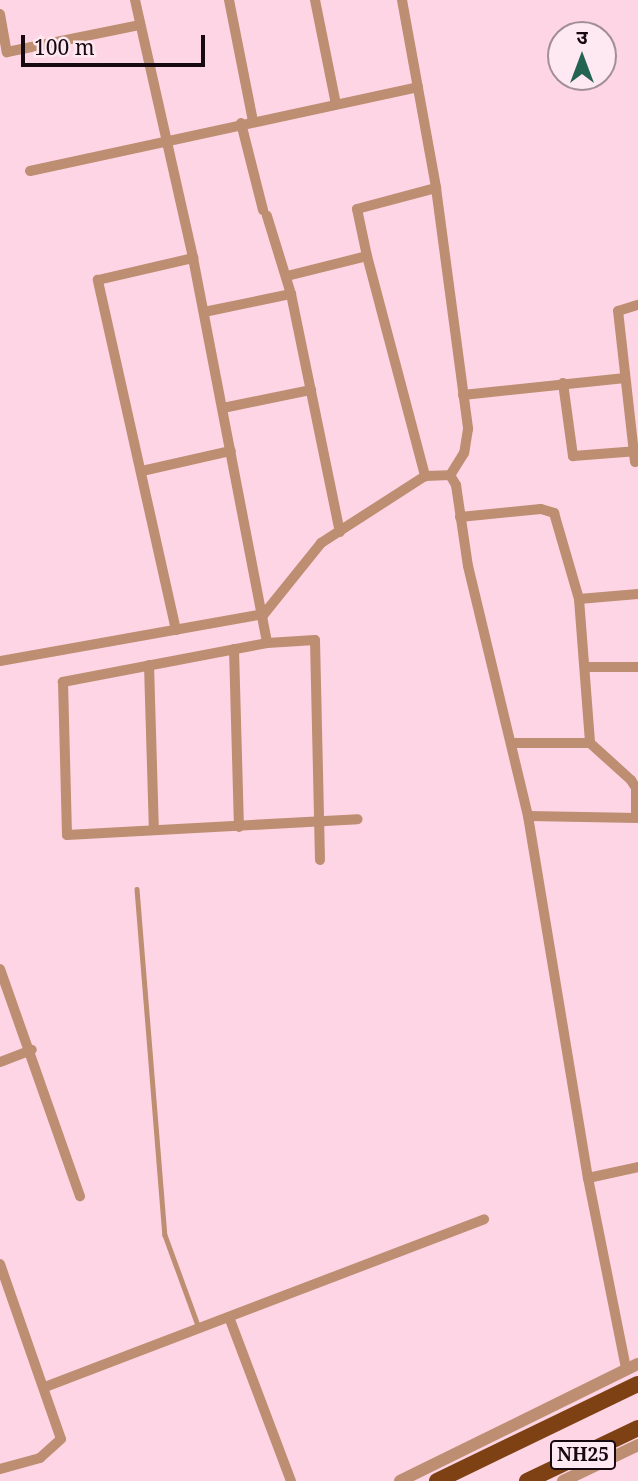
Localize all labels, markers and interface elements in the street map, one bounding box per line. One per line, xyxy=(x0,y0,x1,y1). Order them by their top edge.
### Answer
scale bar xyxy=(24,21,208,65)
north arrow xyxy=(547,21,617,91)
text: उ xyxy=(576,24,588,50)
text: 100 m xyxy=(34,33,95,61)
road number: NH25 xyxy=(550,1440,616,1470)

